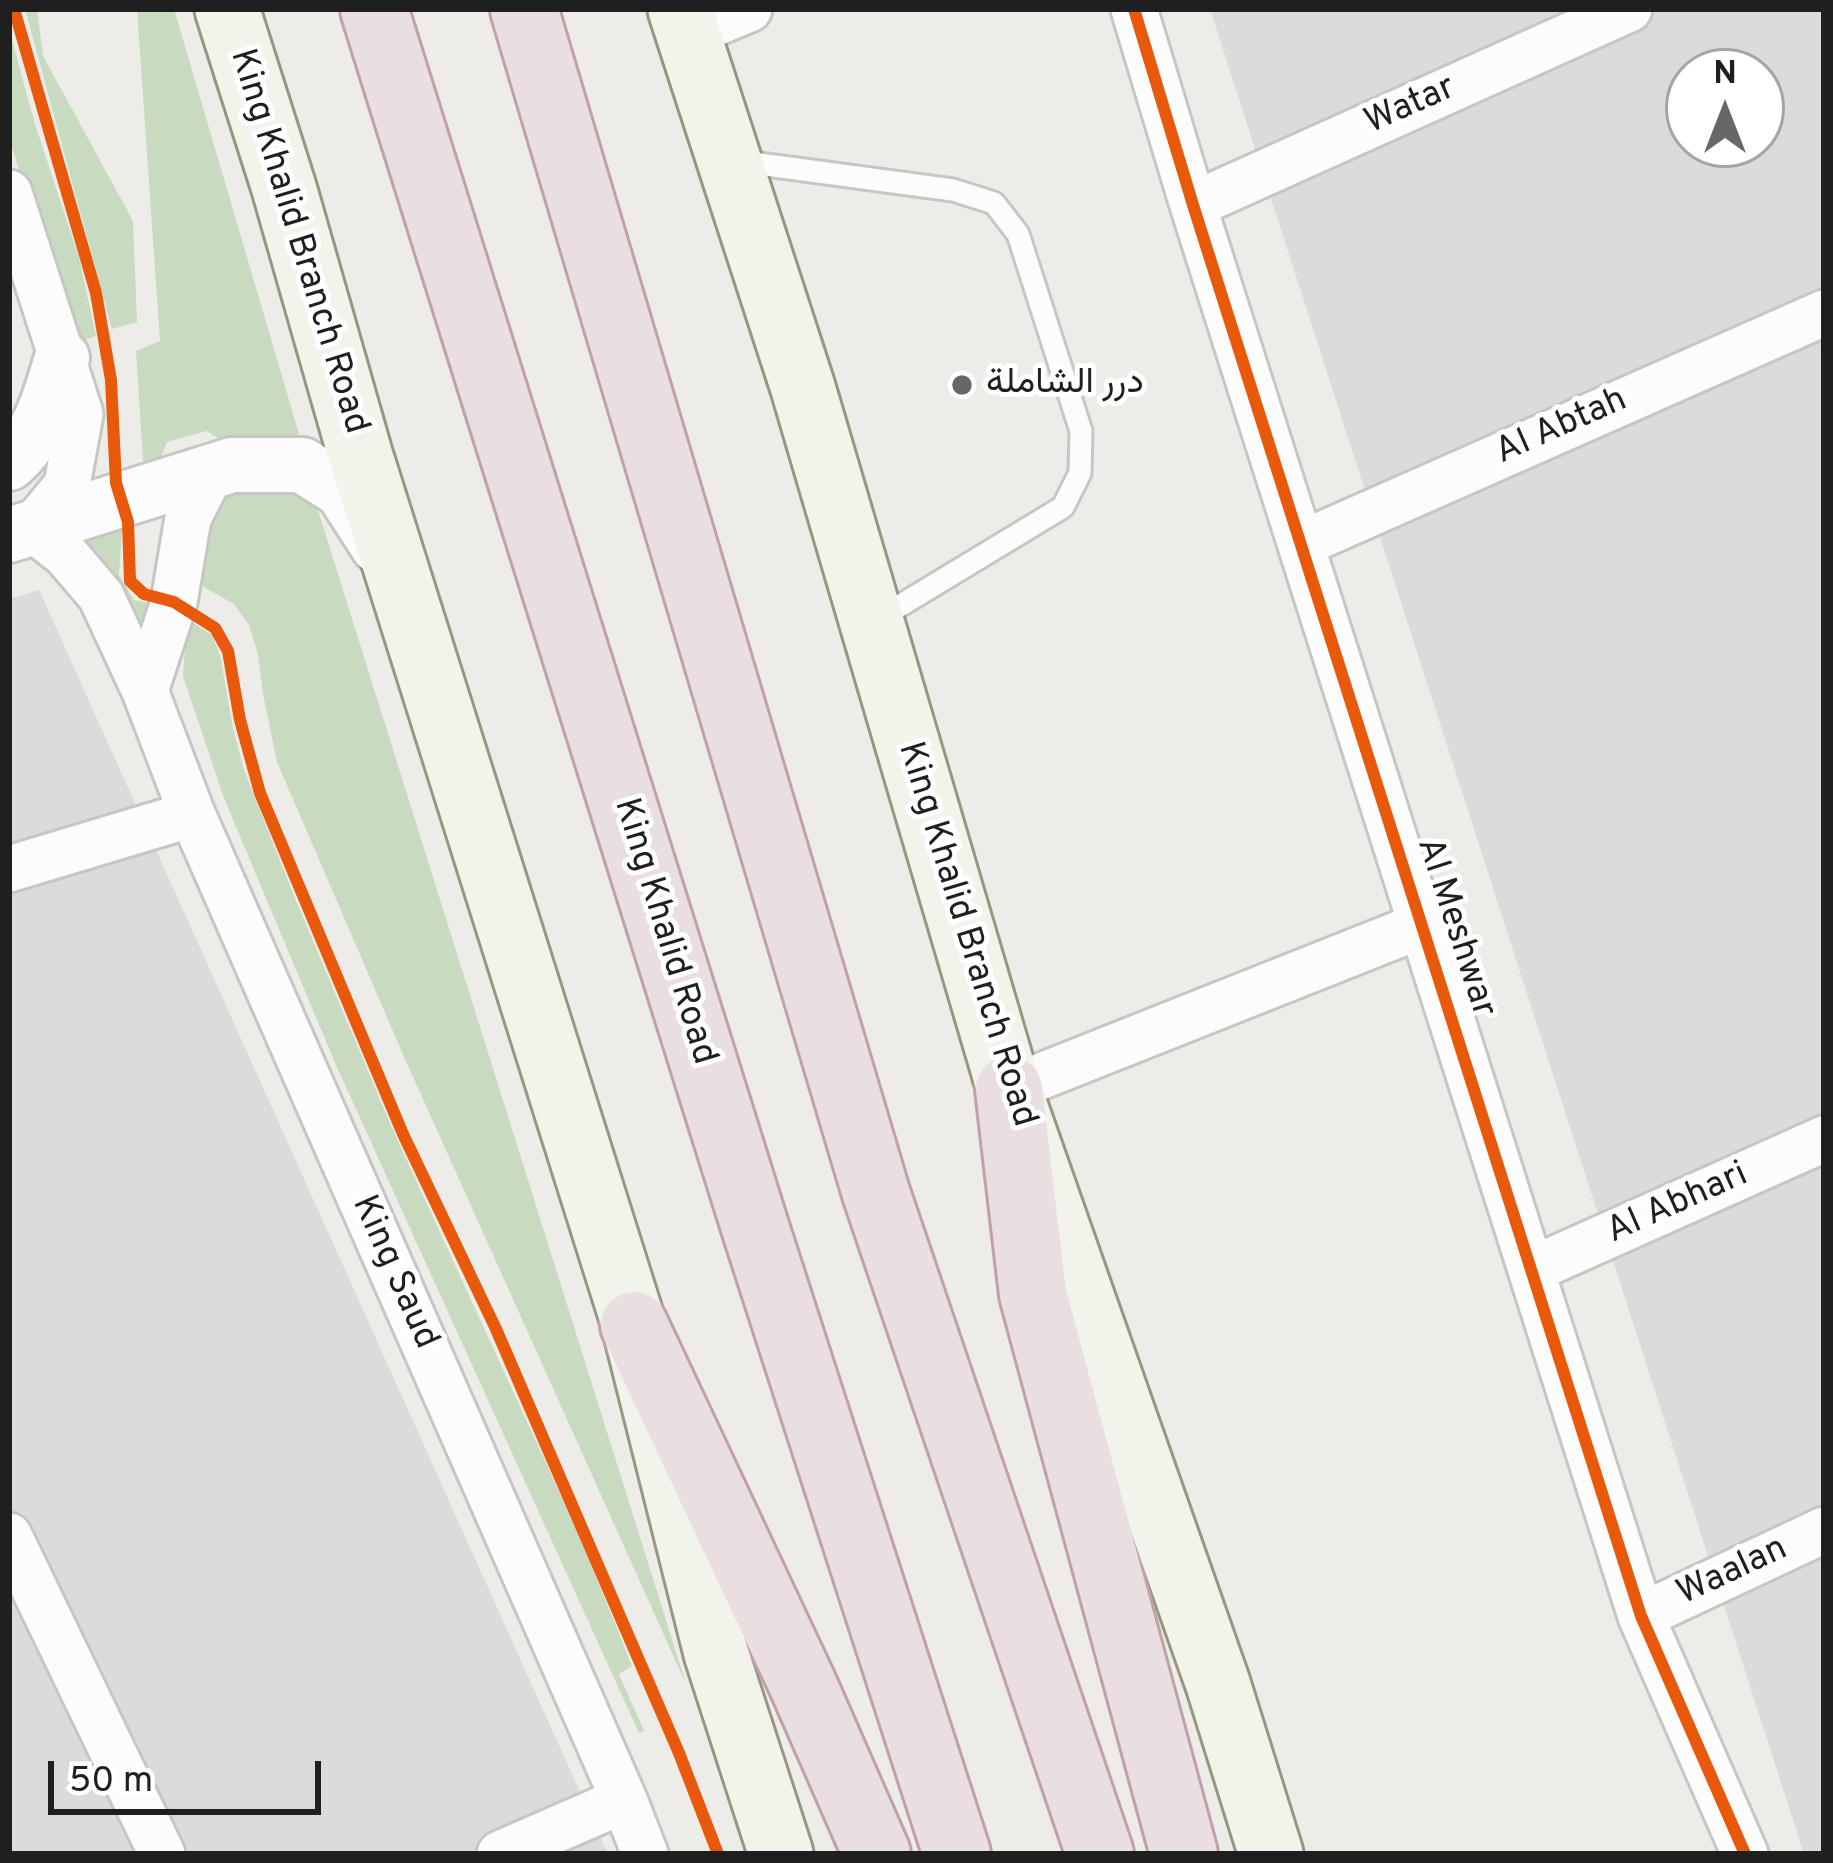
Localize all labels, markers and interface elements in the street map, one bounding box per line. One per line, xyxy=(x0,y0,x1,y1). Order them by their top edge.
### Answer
street label: King Khalid Branch Road xyxy=(218,44,376,440)
north arrow xyxy=(1665,48,1785,168)
text: N xyxy=(1713,54,1737,96)
street label: Watar xyxy=(1359,68,1463,146)
place label: درر الشاملة xyxy=(986,363,1144,407)
marker: درر الشاملة xyxy=(949,372,975,398)
street label: Al Abtah xyxy=(1490,380,1634,476)
street label: King Khalid Branch Road xyxy=(886,737,1044,1133)
street label: King Khalid Road xyxy=(602,794,724,1070)
street label: Al Meshwar xyxy=(1405,833,1503,1023)
street label: Al Abhari xyxy=(1601,1155,1755,1255)
street label: King Saud xyxy=(340,1190,446,1356)
street label: Waalan xyxy=(1671,1529,1795,1617)
scale bar xyxy=(54,1737,327,1811)
text: 50 m xyxy=(69,1759,153,1805)

